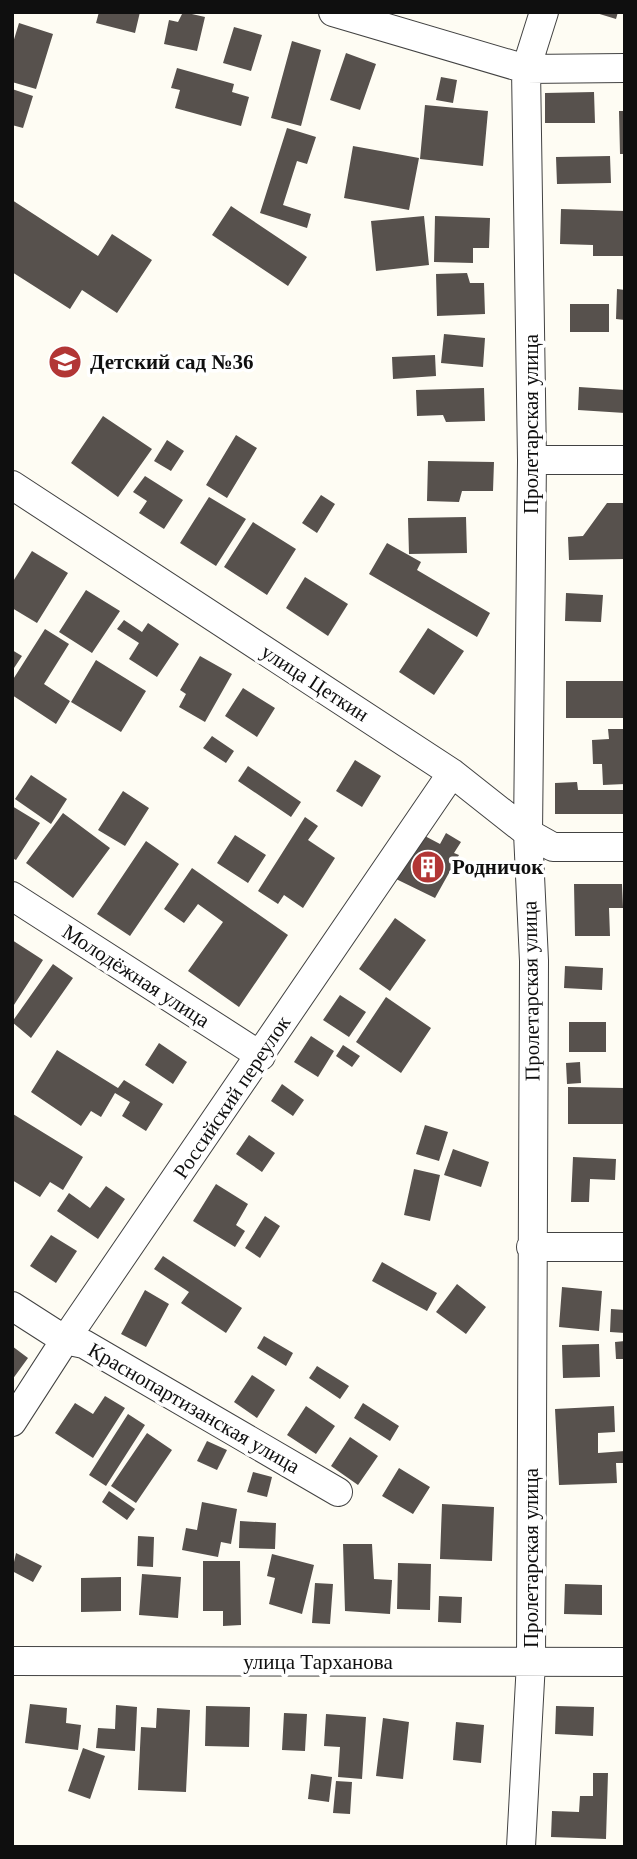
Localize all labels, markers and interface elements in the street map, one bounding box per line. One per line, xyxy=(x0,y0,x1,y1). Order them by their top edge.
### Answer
street label: Пролетарская улица xyxy=(519,333,543,514)
school or university icon: Детский сад №36 xyxy=(46,343,84,381)
place label: Детский сад №36 xyxy=(90,350,254,374)
street label: улица Цеткин xyxy=(257,639,373,727)
building icon: Родничок xyxy=(409,848,447,886)
place label: Родничок xyxy=(452,855,544,879)
street label: Пролетарская улица xyxy=(517,900,545,1081)
street label: Молодёжная улица xyxy=(58,919,215,1033)
street label: Российский переулок xyxy=(169,1010,296,1183)
street label: Краснопартизанская улица xyxy=(84,1338,305,1479)
street label: Пролетарская улица xyxy=(519,1467,543,1648)
street label: улица Тарханова xyxy=(243,1650,393,1674)

